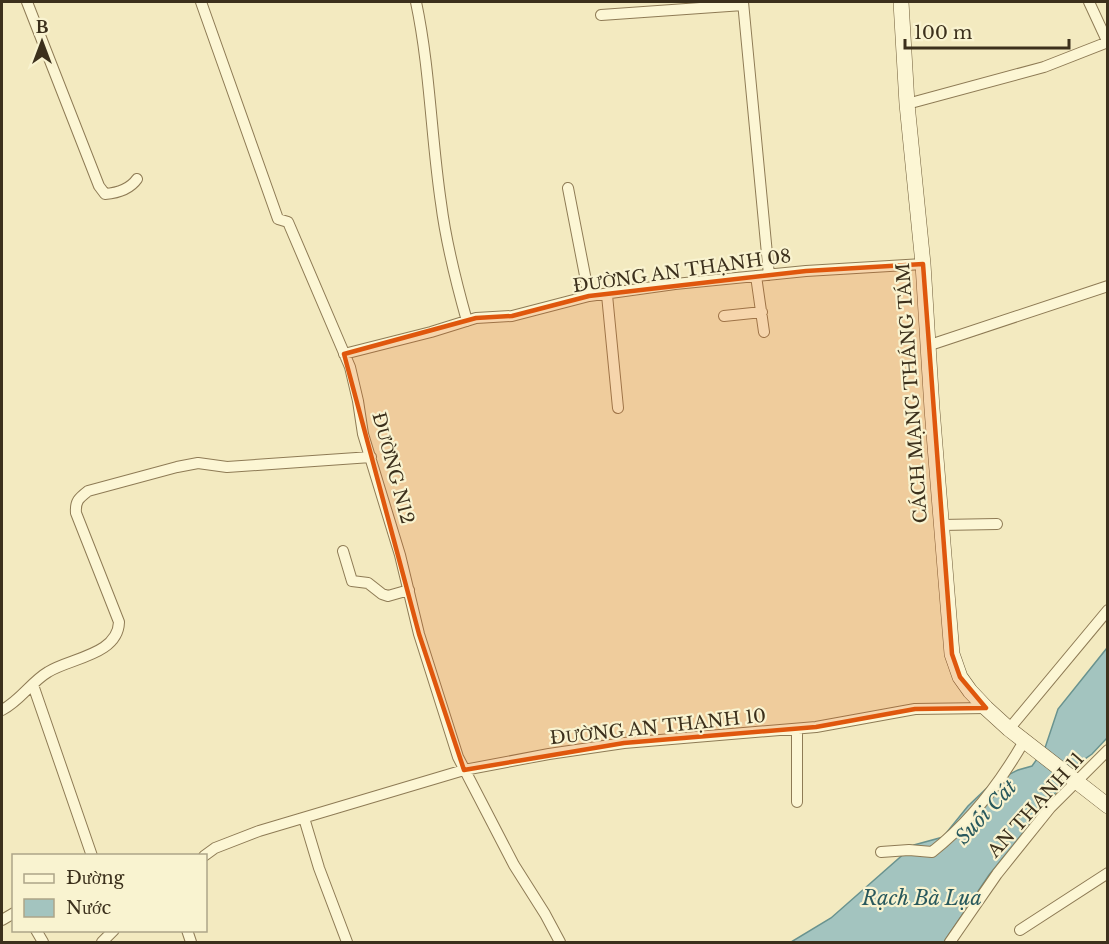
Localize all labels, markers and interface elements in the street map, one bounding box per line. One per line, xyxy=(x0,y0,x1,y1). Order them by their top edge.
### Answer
north arrow xyxy=(12,12,72,72)
scale bar xyxy=(905,12,1068,50)
text: B xyxy=(36,17,49,37)
text: 100 m xyxy=(914,22,972,44)
street label: ĐƯỜNG AN THẠNH 08 xyxy=(571,245,793,297)
street label: CÁCH MẠNG THÁNG TÁM xyxy=(891,262,932,524)
street label: ĐƯỜNG N12 xyxy=(368,410,418,526)
street label: ĐƯỜNG AN THẠNH 10 xyxy=(549,705,767,749)
street label: AN THẠNH 11 xyxy=(982,748,1089,863)
water label: Suối Cát xyxy=(950,774,1022,849)
legend xyxy=(12,854,207,932)
text: Đường xyxy=(66,867,125,889)
water label: Rạch Bà Lụa xyxy=(861,886,982,910)
text: Nước xyxy=(66,897,112,919)

